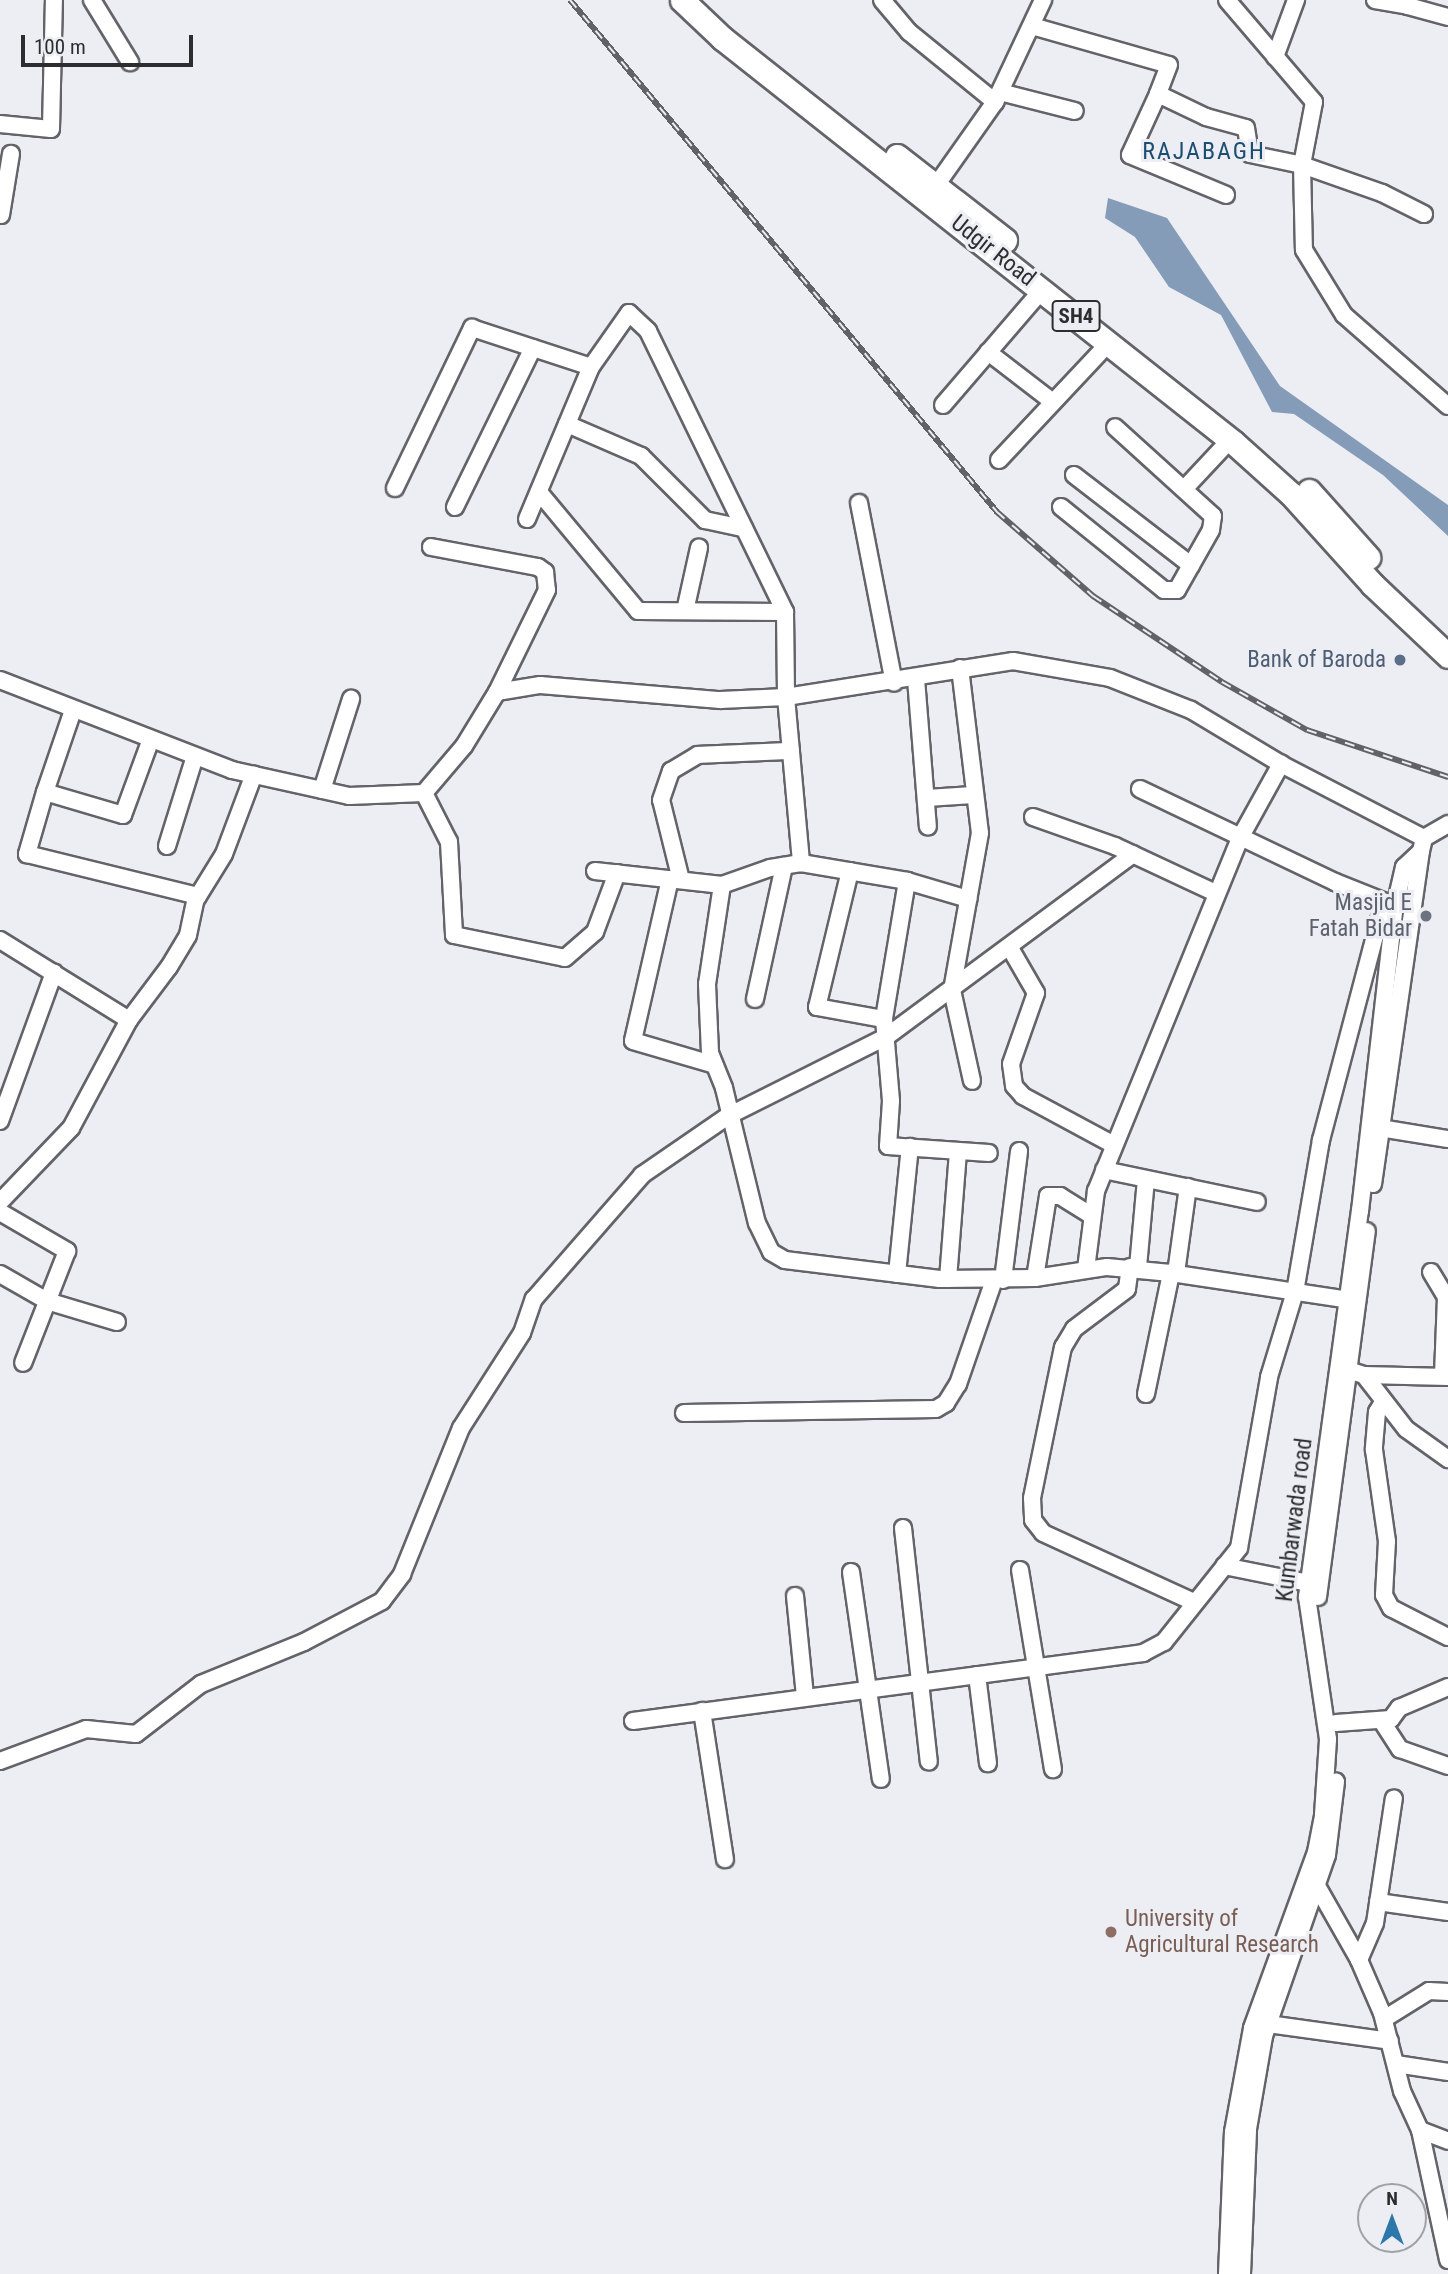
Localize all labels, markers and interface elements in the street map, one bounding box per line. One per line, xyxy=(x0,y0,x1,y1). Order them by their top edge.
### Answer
scale bar xyxy=(24,21,196,65)
text: 100 m xyxy=(34,35,86,59)
district label: RAJABAGH xyxy=(1143,138,1265,166)
street label: Udgir Road xyxy=(945,210,1041,292)
road number: SH4 xyxy=(1052,298,1100,334)
place label: Bank of Baroda xyxy=(1247,646,1386,674)
marker: Bank of Baroda xyxy=(1392,652,1408,668)
place label: Masjid E Fatah Bidar xyxy=(1309,889,1412,943)
marker: Masjid E Fatah Bidar xyxy=(1418,908,1434,924)
street label: Kumbarwada road xyxy=(1271,1437,1319,1603)
place label: University of Agricultural Research xyxy=(1125,1905,1319,1959)
marker: University of Agricultural Research xyxy=(1103,1924,1119,1940)
north arrow xyxy=(1357,2183,1427,2253)
text: N xyxy=(1386,2187,1398,2210)

